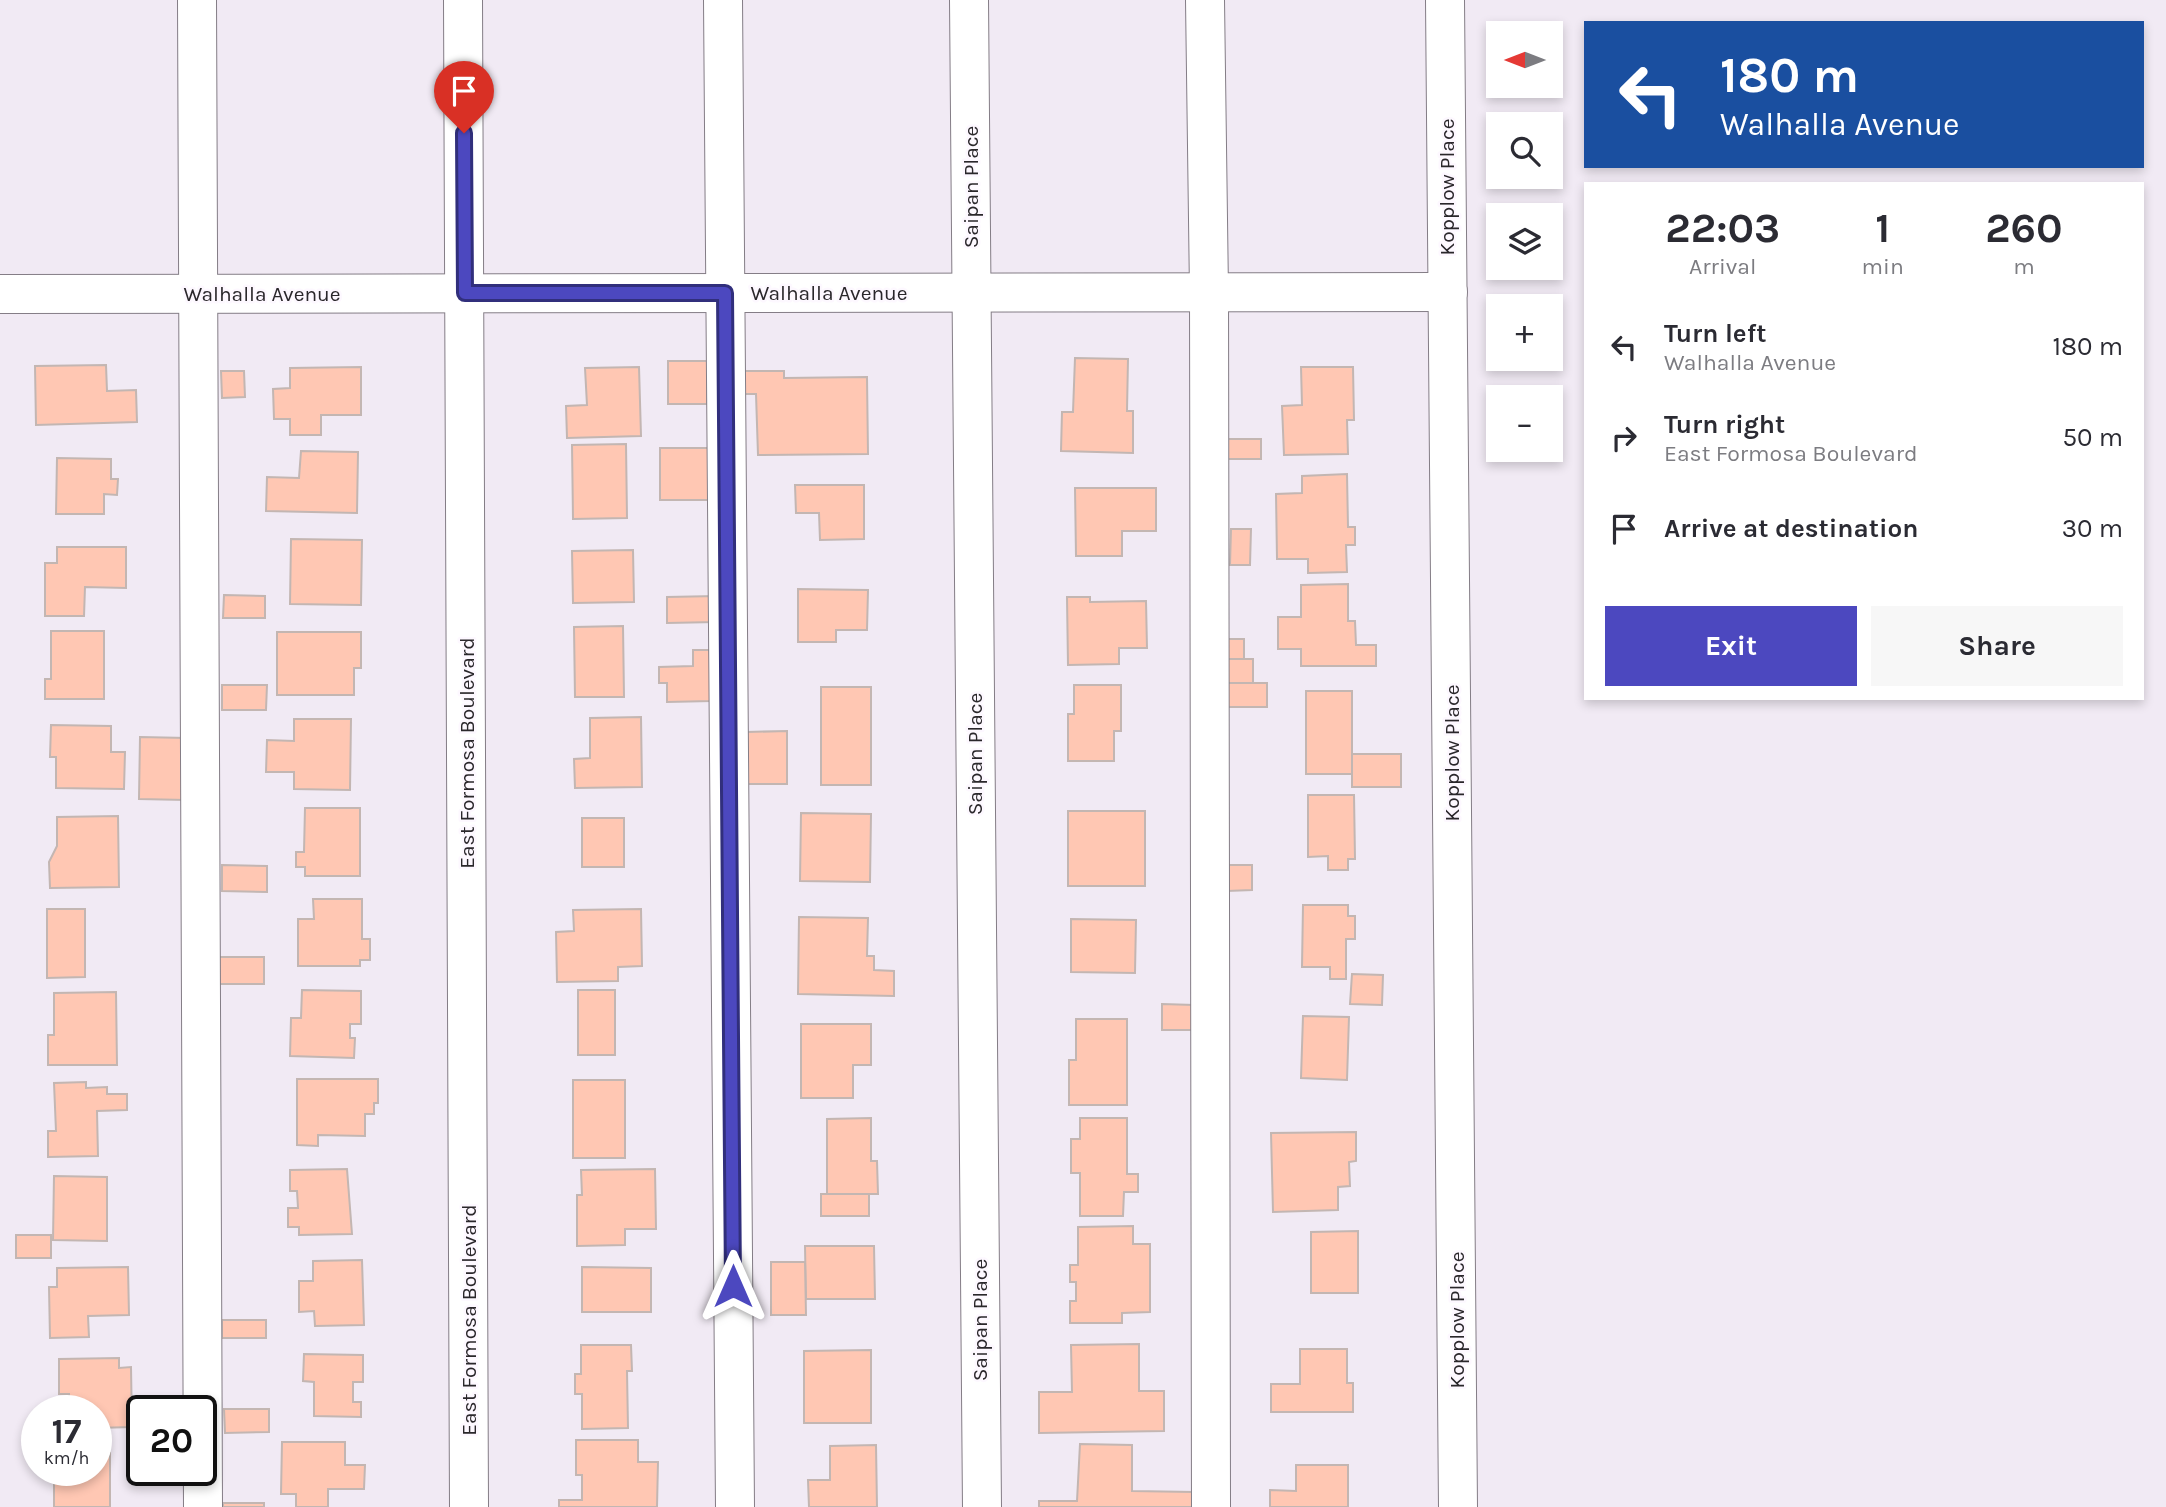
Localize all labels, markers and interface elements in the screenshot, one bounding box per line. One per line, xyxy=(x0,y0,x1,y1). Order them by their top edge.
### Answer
north arrow xyxy=(1486,21,1563,98)
map controls xyxy=(1486,21,1563,462)
text: 180 m xyxy=(1720,47,1859,104)
icon: left xyxy=(1605,49,1696,140)
pin xyxy=(434,61,494,133)
icon: arrive xyxy=(445,72,483,110)
text: Walhalla Avenue xyxy=(1720,106,1960,143)
button: search xyxy=(1486,112,1563,189)
street label: Kopplow Place xyxy=(1435,118,1459,256)
street label: Saipan Place xyxy=(959,126,983,248)
button: layers xyxy=(1486,203,1563,280)
text: 22:03 xyxy=(1665,203,1780,253)
text: 1 xyxy=(1875,203,1890,253)
text: 260 xyxy=(1985,203,2063,253)
text: Arrival xyxy=(1689,253,1756,280)
text: min xyxy=(1862,253,1904,280)
text: m xyxy=(2013,253,2035,280)
street label: Walhalla Avenue xyxy=(750,281,908,305)
street label: Walhalla Avenue xyxy=(183,282,341,306)
button: + xyxy=(1486,294,1563,371)
text: Turn left xyxy=(1664,318,1766,349)
icon: left xyxy=(1605,328,1643,366)
text: 180 m xyxy=(2053,331,2123,362)
text: Walhalla Avenue xyxy=(1664,349,1836,376)
button: − xyxy=(1486,385,1563,462)
text: Turn right xyxy=(1664,409,1785,440)
icon: right xyxy=(1605,419,1643,457)
text: 50 m xyxy=(2062,422,2123,453)
text: East Formosa Boulevard xyxy=(1664,440,1918,467)
icon: arrive xyxy=(1605,510,1643,548)
text: Arrive at destination xyxy=(1664,513,1918,544)
text: 30 m xyxy=(2062,513,2123,544)
button: Exit xyxy=(1605,606,1857,686)
button: Share xyxy=(1871,606,2123,686)
street label: East Formosa Boulevard xyxy=(455,637,479,869)
street label: Kopplow Place xyxy=(1440,684,1464,822)
street label: Saipan Place xyxy=(963,693,987,815)
street label: East Formosa Boulevard xyxy=(457,1204,481,1436)
position arrow xyxy=(696,1249,770,1323)
street label: Kopplow Place xyxy=(1445,1251,1469,1389)
street label: Saipan Place xyxy=(968,1259,992,1381)
speed limit sign: 20 xyxy=(126,1395,217,1486)
text: 17 xyxy=(52,1411,81,1452)
text: km/h xyxy=(44,1447,89,1469)

